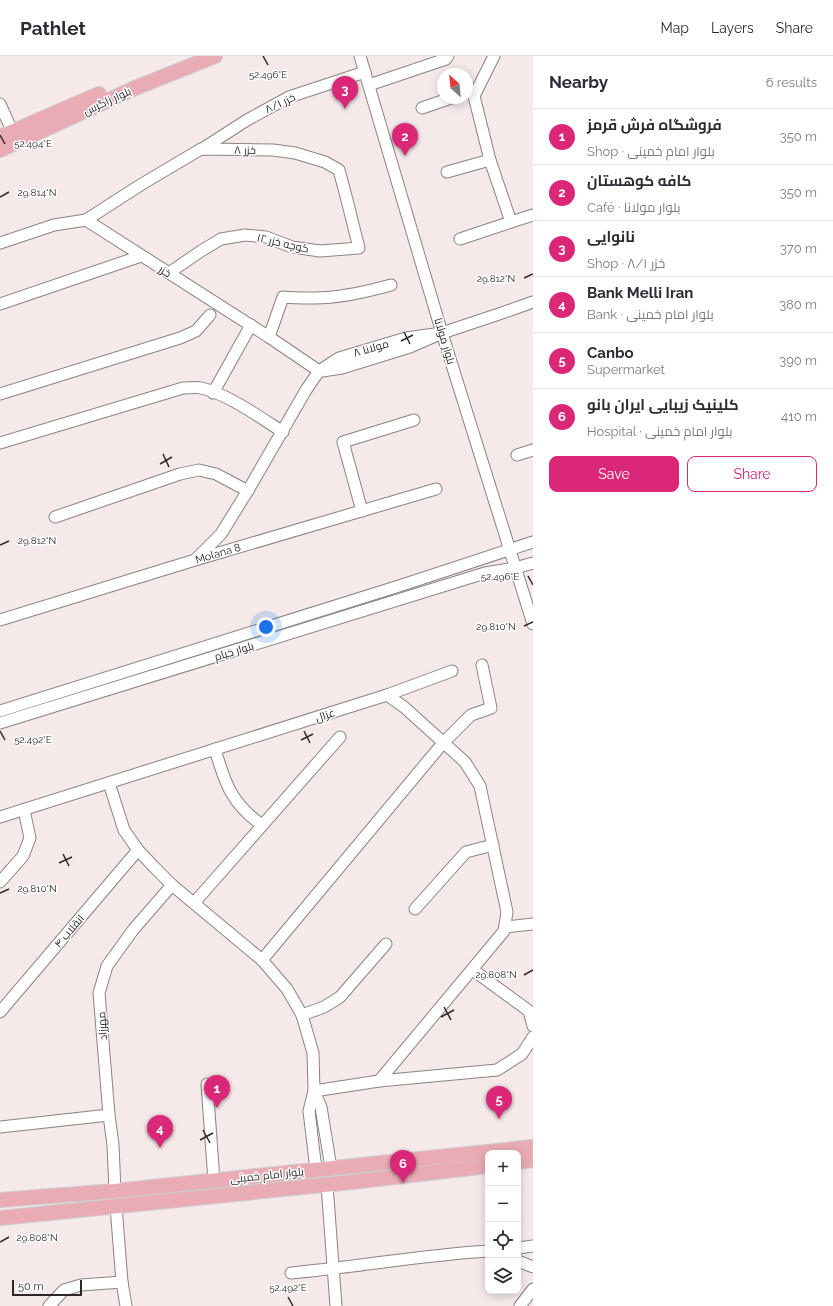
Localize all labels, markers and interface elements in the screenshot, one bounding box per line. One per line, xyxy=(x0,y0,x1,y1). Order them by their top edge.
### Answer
text: Pathlet xyxy=(20,17,86,39)
text: Map xyxy=(661,20,689,36)
text: Layers xyxy=(711,20,754,36)
text: Share xyxy=(776,20,813,36)
north arrow xyxy=(437,68,473,104)
text: 52.496°E xyxy=(249,69,287,80)
text: Nearby xyxy=(549,72,608,92)
text: 6 results xyxy=(766,75,817,90)
pin: 3 xyxy=(332,76,358,109)
street label: بلوار زاگرس xyxy=(81,85,133,118)
street label: خزر ۸/۱ xyxy=(263,91,297,116)
text: فروشگاه فرش قرمز xyxy=(587,116,722,134)
pin: 2 xyxy=(392,123,418,156)
text: 1 xyxy=(559,129,565,144)
text: 350 m xyxy=(780,129,817,144)
text: 52.494°E xyxy=(14,138,52,149)
street label: خزر ۸ xyxy=(234,144,256,157)
text: Shop · بلوار امام خمینی xyxy=(587,144,715,159)
text: کافه کوهستان xyxy=(587,172,692,190)
text: 2 xyxy=(558,185,566,200)
text: 350 m xyxy=(780,185,817,200)
text: 29.814°N xyxy=(18,187,56,198)
text: Café · بلوار مولانا xyxy=(587,200,681,215)
text: نانوایی xyxy=(587,228,635,246)
street label: کوچه خزر ۱۲ xyxy=(256,231,310,256)
text: 3 xyxy=(558,241,566,256)
text: 370 m xyxy=(780,241,817,256)
text: Shop · خزر ۸/۱ xyxy=(587,256,665,271)
street label: خزر xyxy=(155,262,173,280)
text: 29.812°N xyxy=(477,273,515,284)
text: Bank Melli Iran xyxy=(587,284,693,302)
text: 4 xyxy=(558,297,566,312)
text: 380 m xyxy=(779,297,817,312)
text: Bank · بلوار امام خمینی xyxy=(587,307,714,322)
street label: بلوار مولانا xyxy=(431,316,458,366)
street label: مولانا ۸ xyxy=(352,337,390,360)
text: Canbo xyxy=(587,344,634,362)
text: 5 xyxy=(558,353,566,368)
text: 390 m xyxy=(779,353,817,368)
text: Supermarket xyxy=(587,362,665,377)
text: کلینیک زیبایی ایران بانو xyxy=(587,396,739,414)
text: 6 xyxy=(558,409,566,424)
text: 410 m xyxy=(781,409,817,424)
text: Hospital · بلوار امام خمینی xyxy=(587,424,733,439)
button: Save xyxy=(549,456,679,492)
button: Share xyxy=(687,456,817,492)
text: 29.812°N xyxy=(18,535,56,546)
street label: Molana 8 xyxy=(194,541,242,567)
text: 52.496°E xyxy=(481,571,519,582)
your location xyxy=(256,617,276,637)
text: 29.810°N xyxy=(476,621,516,632)
street label: بلوار خیام xyxy=(213,639,256,665)
street label: غزال xyxy=(314,706,337,725)
text: 52.492°E xyxy=(14,734,52,745)
text: 29.810°N xyxy=(17,883,57,894)
street label: انقلاب ۴ xyxy=(52,912,87,950)
text: 29.808°N xyxy=(475,969,517,980)
street label: مهرزاد xyxy=(95,1011,110,1041)
pin: 1 xyxy=(204,1075,230,1108)
pin: 5 xyxy=(486,1086,512,1119)
pin: 4 xyxy=(147,1115,173,1148)
pin: 6 xyxy=(390,1150,416,1183)
map controls xyxy=(485,1150,521,1294)
button: + xyxy=(485,1150,521,1186)
street label: بلوار امام خمینی xyxy=(230,1165,305,1187)
button: − xyxy=(485,1186,521,1222)
button: locate xyxy=(485,1222,521,1258)
text: 29.808°N xyxy=(16,1232,58,1243)
button: layers xyxy=(485,1258,521,1294)
scale bar xyxy=(12,1278,82,1297)
text: 50 m xyxy=(18,1280,44,1293)
text: 52.492°E xyxy=(269,1282,307,1293)

